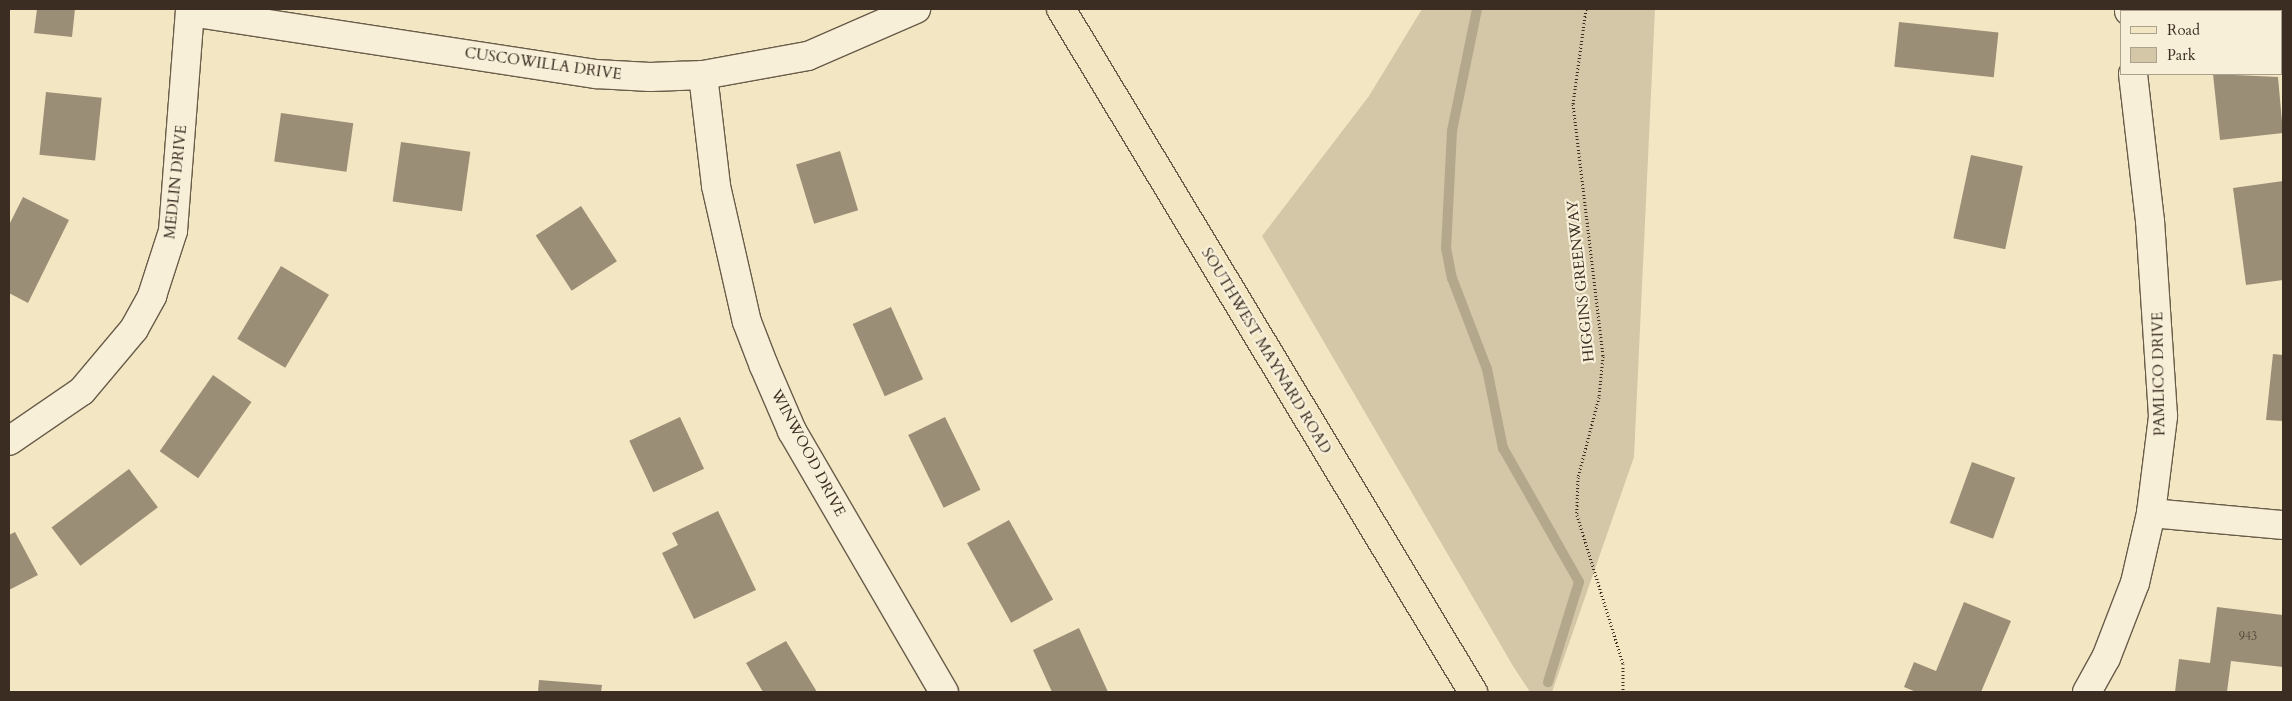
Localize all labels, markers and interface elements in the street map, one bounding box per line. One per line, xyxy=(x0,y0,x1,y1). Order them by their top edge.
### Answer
legend xyxy=(2120,10,2282,75)
text: Road xyxy=(2167,20,2200,40)
street label: CUSCOWILLA DRIVE xyxy=(463,44,623,84)
text: Park xyxy=(2167,45,2196,65)
street label: MEDLIN DRIVE xyxy=(161,124,191,240)
street label: HIGGINS GREENWAY xyxy=(1564,199,1598,363)
street label: SOUTHWEST MAYNARD ROAD xyxy=(1197,245,1335,457)
street label: PAMLICO DRIVE xyxy=(2149,312,2169,436)
street label: WINWOOD DRIVE xyxy=(767,386,849,520)
house number: 943 xyxy=(2239,630,2257,644)

